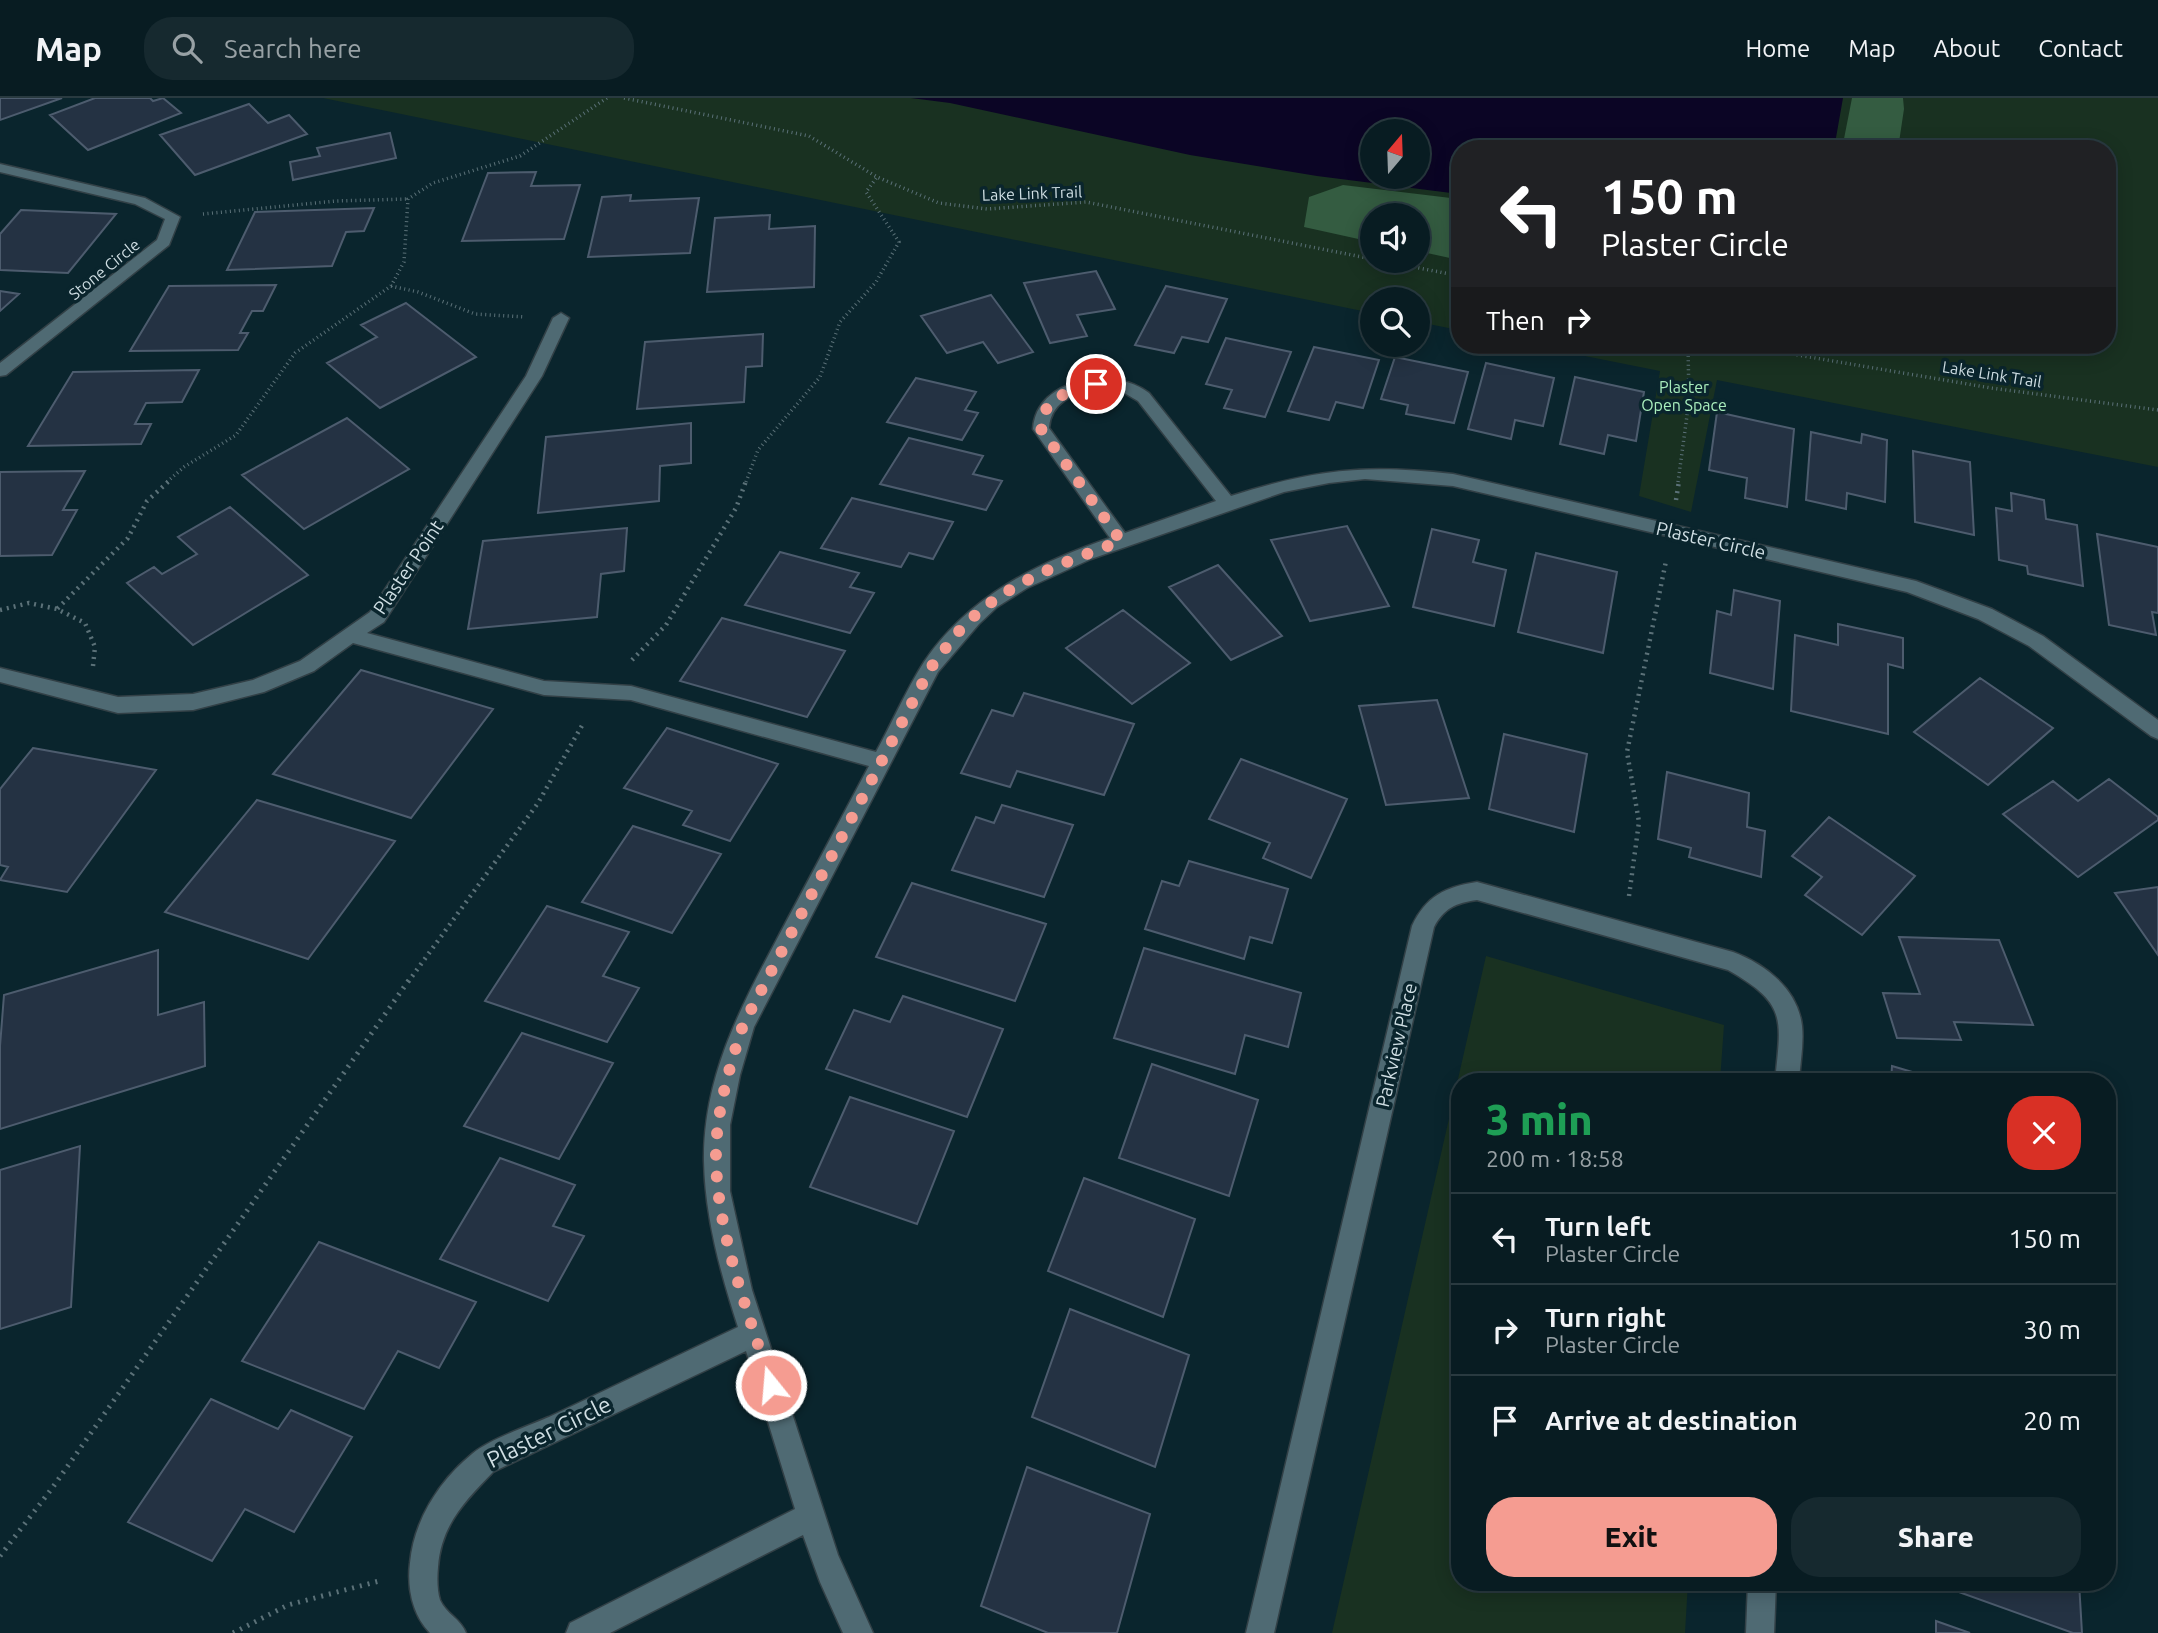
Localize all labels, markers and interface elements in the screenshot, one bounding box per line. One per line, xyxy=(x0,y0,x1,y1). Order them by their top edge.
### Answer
search box xyxy=(144,17,634,80)
icon: search xyxy=(168,29,206,67)
text: Map xyxy=(35,30,102,67)
text: Search here xyxy=(224,34,362,63)
text: Home xyxy=(1745,35,1810,62)
text: Map xyxy=(1848,35,1895,62)
text: About xyxy=(1933,35,2000,62)
text: Contact xyxy=(2038,35,2123,62)
north arrow xyxy=(1360,119,1430,189)
map controls xyxy=(1360,119,1430,357)
icon: left xyxy=(1486,168,1577,259)
text: 150 m xyxy=(1601,168,1738,223)
street label: Lake Link Trail xyxy=(982,182,1082,204)
button: sound xyxy=(1360,203,1430,273)
text: Plaster Circle xyxy=(1601,226,1789,262)
street label: Stone Circle xyxy=(65,235,143,303)
button: search xyxy=(1360,287,1430,357)
icon: right xyxy=(1559,301,1597,339)
text: Then xyxy=(1486,306,1545,335)
pin xyxy=(1066,354,1126,414)
street label: Lake Link Trail xyxy=(1941,357,2043,391)
icon: arrive xyxy=(1077,365,1115,403)
park label: Plaster Open Space xyxy=(1641,378,1727,414)
street label: Plaster Point xyxy=(368,515,448,618)
street label: Plaster Circle xyxy=(1654,517,1768,563)
street label: Parkview Place xyxy=(1371,981,1421,1109)
text: 3 min xyxy=(1486,1096,1593,1143)
button: close xyxy=(2007,1096,2081,1170)
text: 200 m · 18:58 xyxy=(1486,1146,1624,1171)
text: Turn left xyxy=(1545,1212,1651,1241)
icon: left xyxy=(1486,1220,1524,1258)
text: 150 m xyxy=(2009,1224,2081,1253)
text: Plaster Circle xyxy=(1545,1241,1680,1266)
text: Turn right xyxy=(1545,1303,1666,1332)
icon: right xyxy=(1486,1311,1524,1349)
text: 30 m xyxy=(2023,1315,2081,1344)
text: Plaster Circle xyxy=(1545,1332,1680,1357)
position arrow xyxy=(734,1348,808,1422)
street label: Plaster Circle xyxy=(483,1391,615,1472)
icon: arrive xyxy=(1486,1402,1524,1440)
text: Arrive at destination xyxy=(1545,1406,1798,1435)
text: 20 m xyxy=(2023,1406,2081,1435)
button: Exit xyxy=(1486,1497,1777,1577)
button: Share xyxy=(1791,1497,2081,1577)

